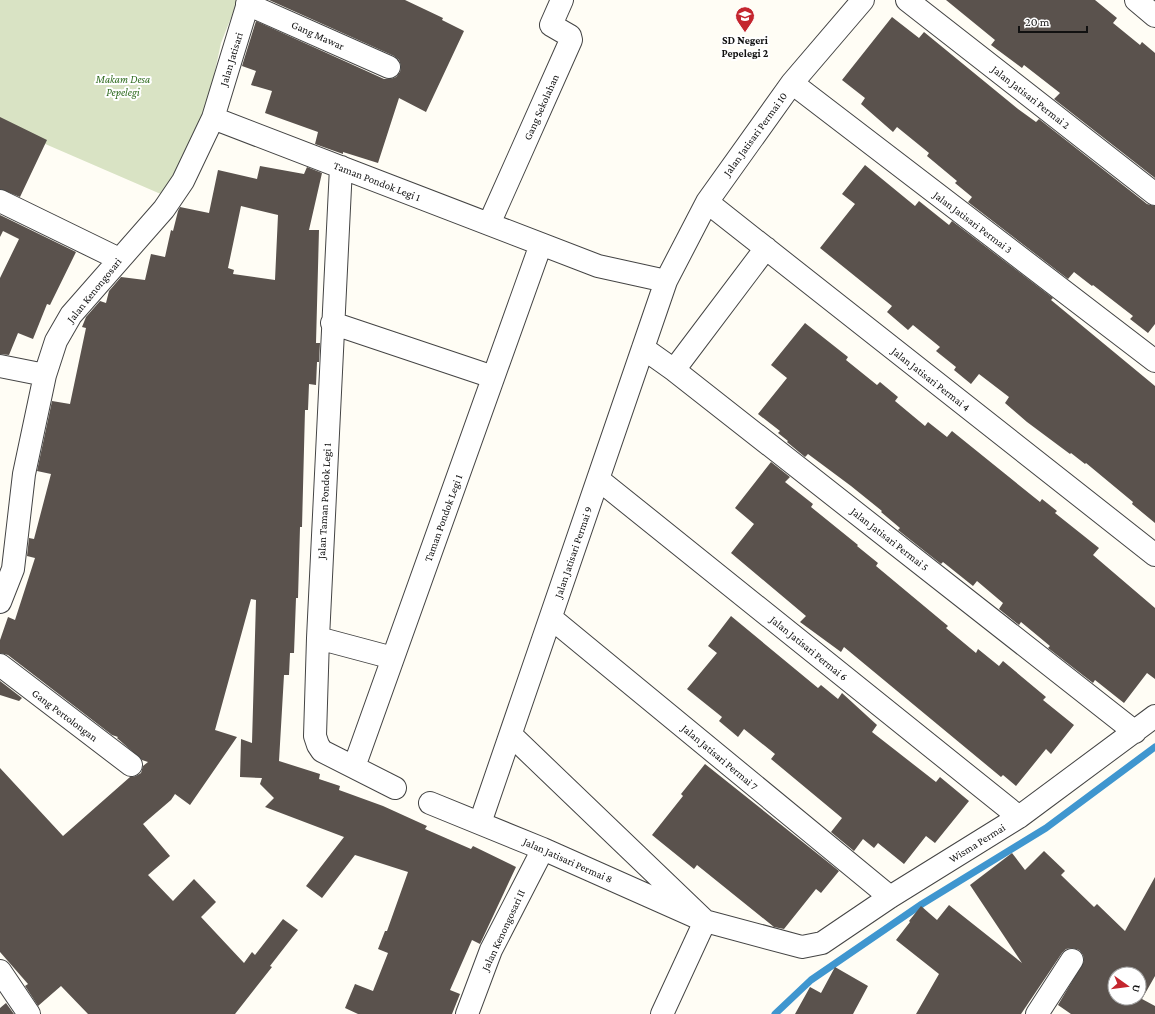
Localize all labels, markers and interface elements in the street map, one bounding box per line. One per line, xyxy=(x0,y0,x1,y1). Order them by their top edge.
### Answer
school or university icon: SD Negeri Pepelegi 2 xyxy=(734,5,756,33)
scale bar xyxy=(1019,8,1087,34)
text: 20 m xyxy=(1025,15,1050,29)
street label: Gang Mawar xyxy=(289,18,346,53)
street label: Jalan Jatisari xyxy=(217,31,246,88)
place label: SD Negeri Pepelegi 2 xyxy=(722,34,769,59)
street label: Jalan Jatisari Permai 2 xyxy=(988,62,1072,132)
street label: Gang Sekolahan xyxy=(521,72,562,142)
park label: Makam Desa Pepelegi xyxy=(95,73,150,99)
street label: Jalan Jatisari Permai 10 xyxy=(720,90,790,179)
street label: Taman Pondok Legi 1 xyxy=(332,159,422,204)
street label: Jalan Jatisari Permai 3 xyxy=(930,188,1015,256)
street label: Jalan Kenongosari xyxy=(64,255,125,326)
street label: Jalan Jatisari Permai 4 xyxy=(888,344,973,414)
street label: Jalan Taman Pondok Legi 1 xyxy=(315,442,334,560)
street label: Taman Pondok Legi 1 xyxy=(422,472,465,564)
street label: Jalan Jatisari Permai 5 xyxy=(847,504,931,574)
street label: Jalan Jatisari Permai 9 xyxy=(551,505,595,601)
street label: Jalan Jatisari Permai 6 xyxy=(767,613,850,684)
street label: Gang Pertolongan xyxy=(29,686,100,744)
street label: Jalan Jatisari Permai 7 xyxy=(678,721,760,793)
street label: Wisma Permai xyxy=(947,821,1007,865)
street label: Jalan Jatisari Permai 8 xyxy=(520,835,614,886)
street label: Jalan Kenongosari II xyxy=(478,887,528,974)
north arrow xyxy=(1107,966,1147,1006)
text: U xyxy=(1130,983,1143,994)

